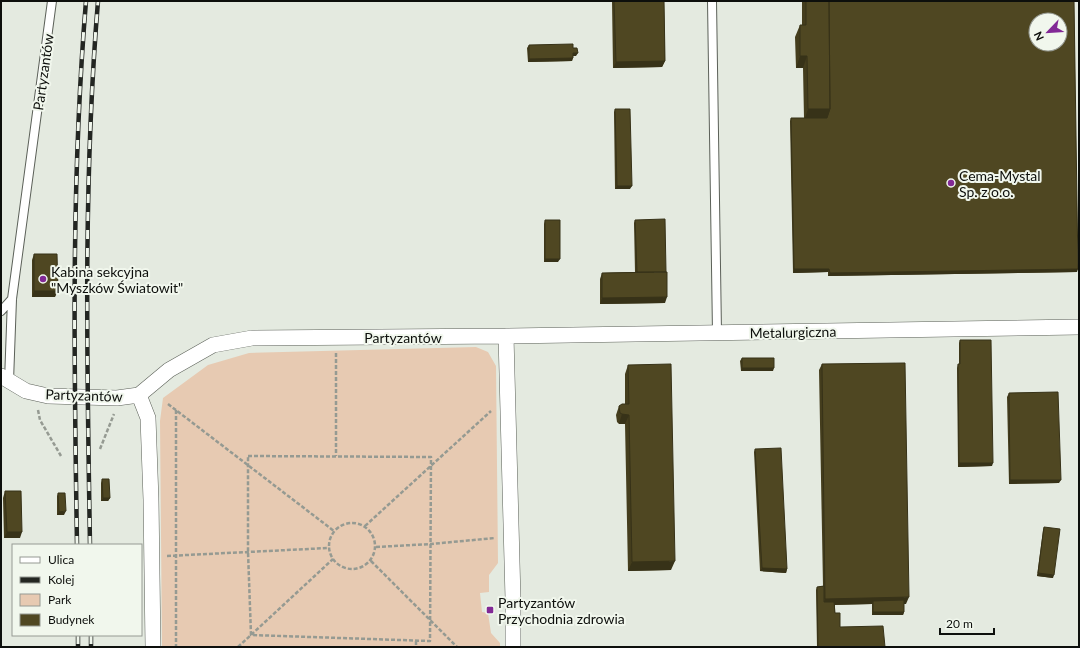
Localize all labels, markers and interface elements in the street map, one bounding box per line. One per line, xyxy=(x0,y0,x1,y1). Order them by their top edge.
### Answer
north arrow xyxy=(1028,12,1068,52)
text: N xyxy=(1031,30,1046,43)
street label: Partyzantów xyxy=(29,33,57,111)
place label: Cema-Mystal Sp. z o.o. xyxy=(959,167,1041,200)
marker: Cema-Mystal Sp. z o.o. xyxy=(946,178,956,188)
place label: Kabina sekcyjna "Myszków Światowit" xyxy=(51,263,183,296)
marker: Kabina sekcyjna "Myszków Światowit" xyxy=(38,274,48,284)
street label: Metalurgiczna xyxy=(750,323,836,341)
street label: Partyzantów xyxy=(364,329,442,346)
street label: Partyzantów xyxy=(45,385,123,405)
legend xyxy=(12,544,142,636)
text: Ulica xyxy=(48,552,74,567)
text: Kolej xyxy=(48,572,74,587)
text: Park xyxy=(48,592,72,607)
place label: Partyzantów Przychodnia zdrowia xyxy=(498,594,625,627)
marker: Partyzantów Przychodnia zdrowia xyxy=(485,605,495,615)
scale bar xyxy=(940,610,994,636)
text: Budynek xyxy=(48,612,95,627)
text: 20 m xyxy=(946,616,973,631)

